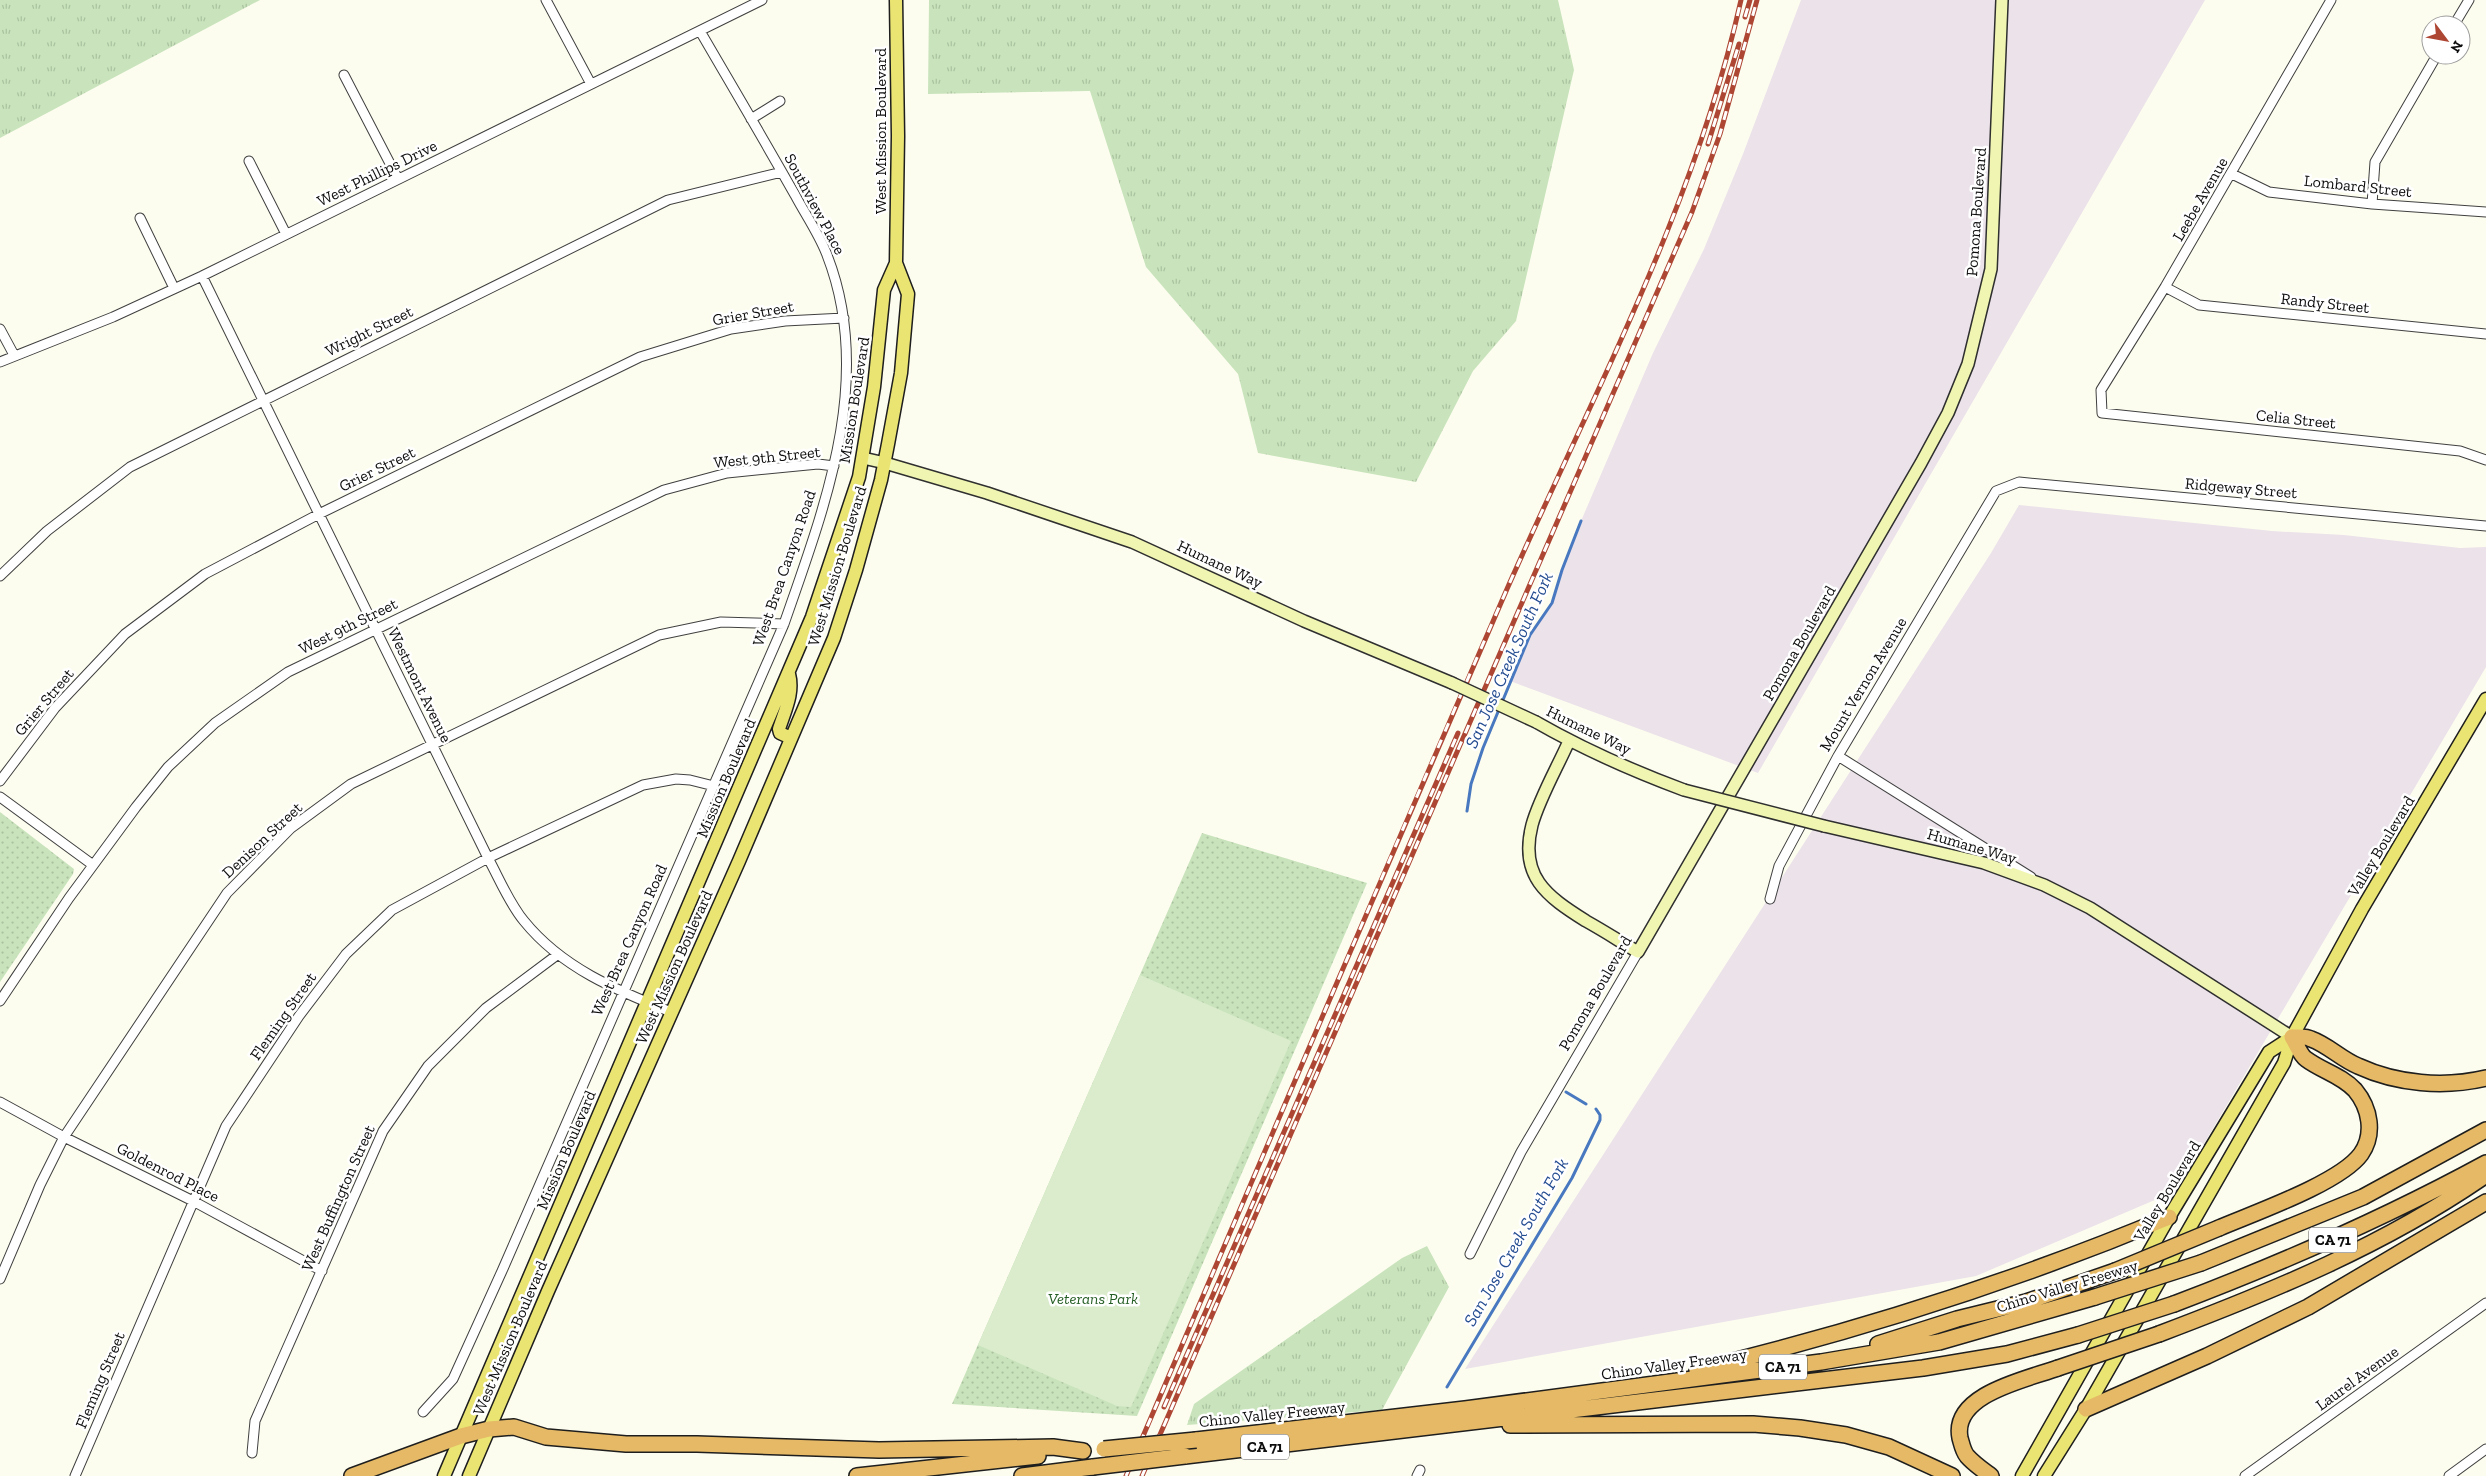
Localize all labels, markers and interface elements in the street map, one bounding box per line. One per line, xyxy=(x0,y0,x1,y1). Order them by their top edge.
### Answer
north arrow xyxy=(2421,15,2471,65)
text: N xyxy=(2446,38,2467,56)
street label: West Mission Boulevard xyxy=(871,48,890,214)
street label: West Phillips Drive xyxy=(314,136,440,210)
street label: Pomona Boulevard xyxy=(1962,147,1990,277)
street label: Southview Place xyxy=(780,150,850,258)
street label: Leebe Avenue xyxy=(2168,154,2232,244)
street label: Lombard Street xyxy=(2303,171,2413,201)
street label: Randy Street xyxy=(2280,289,2370,317)
street label: Grier Street xyxy=(711,297,795,329)
street label: Wright Street xyxy=(322,302,416,360)
street label: Mission Boulevard xyxy=(835,335,873,465)
street label: Celia Street xyxy=(2255,405,2337,433)
street label: Grier Street xyxy=(336,442,418,496)
street label: West 9th Street xyxy=(713,442,821,472)
street label: Ridgeway Street xyxy=(2184,474,2298,502)
street label: West Mission Boulevard xyxy=(804,484,870,648)
street label: West Brea Canyon Road xyxy=(748,487,820,649)
street label: Humane Way xyxy=(1174,536,1266,592)
water label: San Jose Creek South Fork xyxy=(1460,568,1558,752)
street label: Pomona Boulevard xyxy=(1758,582,1840,704)
street label: West 9th Street xyxy=(296,594,400,658)
street label: Mount Vernon Avenue xyxy=(1815,614,1911,754)
street label: Westmont Avenue xyxy=(384,624,456,746)
street label: Grier Street xyxy=(10,664,78,740)
street label: Humane Way xyxy=(1544,701,1635,759)
street label: Mission Boulevard xyxy=(692,715,760,841)
street label: Valley Boulevard xyxy=(2343,792,2419,901)
street label: Denison Street xyxy=(218,798,306,882)
street label: Humane Way xyxy=(1925,824,2020,868)
street label: West Brea Canyon Road xyxy=(587,861,671,1019)
street label: West Mission Boulevard xyxy=(632,887,717,1047)
street label: Pomona Boulevard xyxy=(1554,932,1636,1054)
street label: Fleming Street xyxy=(246,968,320,1064)
street label: Mission Boulevard xyxy=(532,1087,600,1213)
street label: West Buffington Street xyxy=(297,1122,379,1274)
street label: Valley Boulevard xyxy=(2129,1137,2205,1246)
street label: Goldenrod Place xyxy=(114,1138,222,1206)
water label: San Jose Creek South Fork xyxy=(1459,1154,1573,1330)
road number: CA 71 xyxy=(2309,1228,2357,1252)
street label: Chino Valley Freeway xyxy=(1994,1255,2141,1317)
street label: West Mission Boulevard xyxy=(469,1258,551,1418)
park label: Veterans Park xyxy=(1048,1289,1138,1308)
street label: Fleming Street xyxy=(71,1329,129,1431)
street label: Laurel Avenue xyxy=(2312,1342,2402,1414)
street label: Chino Valley Freeway xyxy=(1600,1344,1749,1384)
road number: CA 71 xyxy=(1759,1354,1807,1380)
street label: Chino Valley Freeway xyxy=(1198,1397,1347,1431)
road number: CA 71 xyxy=(1241,1434,1289,1460)

